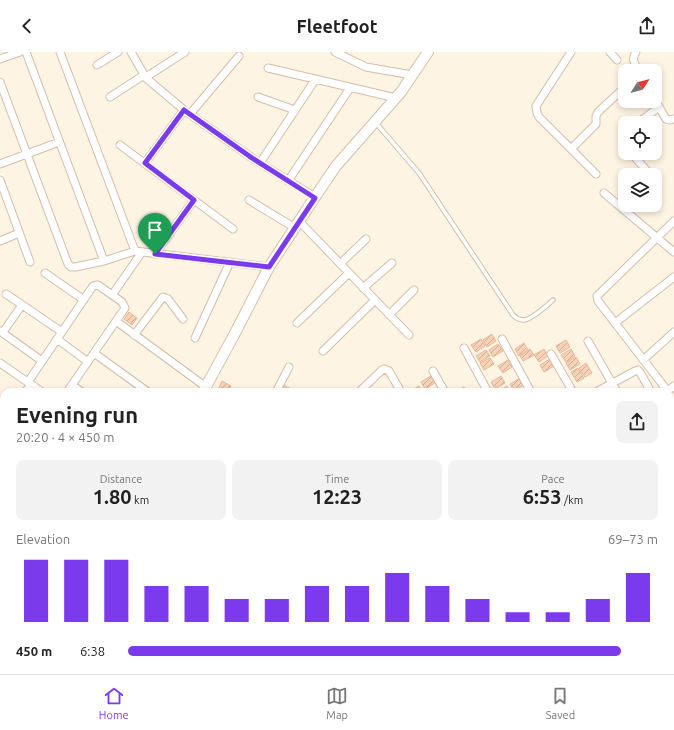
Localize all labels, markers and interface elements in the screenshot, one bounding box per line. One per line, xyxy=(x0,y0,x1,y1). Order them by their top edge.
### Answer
icon: back xyxy=(16,15,38,37)
icon: share xyxy=(636,15,658,37)
text: Fleetfoot xyxy=(297,16,377,36)
north arrow xyxy=(618,64,662,108)
map controls xyxy=(618,64,662,212)
button: locate xyxy=(618,116,662,160)
button: layers xyxy=(618,168,662,212)
pin xyxy=(138,213,172,254)
icon: arrive xyxy=(144,219,166,241)
button: share xyxy=(616,401,658,443)
text: Evening run xyxy=(16,402,138,427)
text: 20:20 · 4 × 450 m xyxy=(16,430,115,444)
text: Distance xyxy=(100,473,142,485)
text: Time xyxy=(325,473,349,485)
text: Pace xyxy=(541,473,565,485)
text: 1.80 xyxy=(93,485,132,508)
text: 12:23 xyxy=(312,485,362,508)
text: 6:53 xyxy=(523,485,562,508)
text: km xyxy=(132,494,149,506)
text: /km xyxy=(562,494,583,506)
text: Elevation xyxy=(16,532,70,546)
text: 69–73 m xyxy=(608,532,658,546)
text: 450 m xyxy=(16,644,52,658)
text: 6:38 xyxy=(80,644,105,658)
tab: Home xyxy=(99,685,129,721)
tab: Map xyxy=(326,685,348,721)
tab: Saved xyxy=(546,685,575,721)

